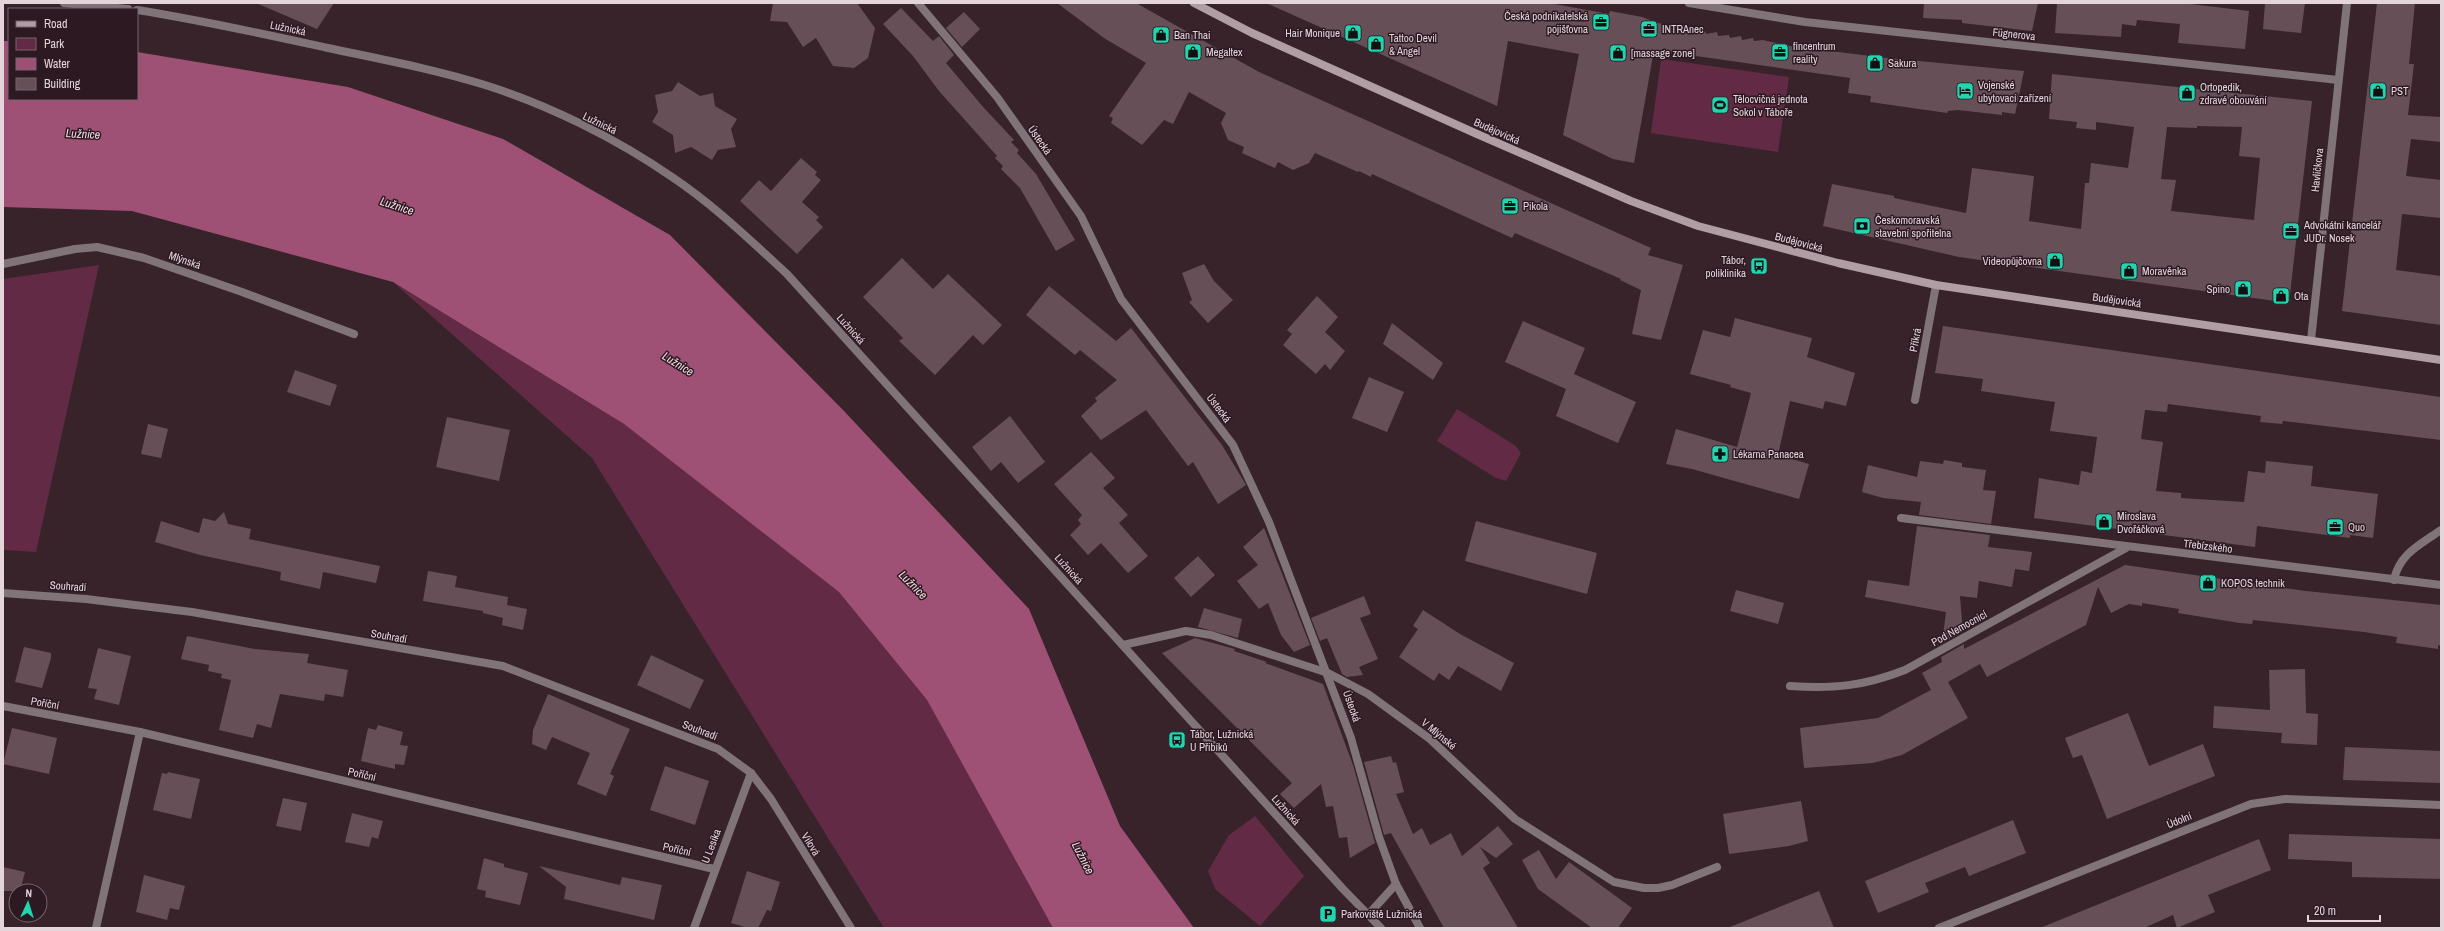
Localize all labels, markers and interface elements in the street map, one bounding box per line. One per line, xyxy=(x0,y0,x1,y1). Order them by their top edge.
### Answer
legend xyxy=(8,8,138,100)
place label: Česká podnikatelská pojišťovna xyxy=(1504,9,1588,36)
office icon: Česká podnikatelská pojišťovna xyxy=(1591,12,1611,32)
text: Road xyxy=(44,16,68,32)
street label: Lužnická xyxy=(269,17,307,39)
office icon: INTRAnec xyxy=(1639,19,1659,39)
place label: INTRAnec xyxy=(1662,22,1704,36)
shop icon: Hair Monique xyxy=(1343,23,1363,43)
shop icon: Ban Thai xyxy=(1151,25,1171,45)
street label: Fügnerova xyxy=(1992,25,2036,43)
place label: Hair Monique xyxy=(1285,26,1340,40)
place label: Ban Thai xyxy=(1174,28,1210,42)
place label: Tattoo Devil & Angel xyxy=(1389,31,1437,58)
shop icon: Tattoo Devil & Angel xyxy=(1366,34,1386,54)
text: Park xyxy=(44,36,64,52)
place label: fincentrum reality xyxy=(1793,39,1836,66)
shop icon: Megaltex xyxy=(1183,42,1203,62)
office icon: fincentrum reality xyxy=(1770,42,1790,62)
shop icon: [massage zone] xyxy=(1608,43,1628,63)
place label: Megaltex xyxy=(1206,45,1243,59)
place label: [massage zone] xyxy=(1631,46,1695,60)
shop icon: Sakura xyxy=(1865,53,1885,73)
text: Water xyxy=(44,56,71,72)
place label: Sakura xyxy=(1888,56,1917,70)
text: Building xyxy=(44,76,81,92)
place label: Vojenské ubytovací zařízení xyxy=(1978,78,2052,105)
place label: Ortopedik, zdravé obouvání xyxy=(2200,80,2267,107)
hotel icon: Vojenské ubytovací zařízení xyxy=(1955,81,1975,101)
shop icon: PST xyxy=(2368,81,2388,101)
shop icon: Ortopedik, zdravé obouvání xyxy=(2177,83,2197,103)
place label: PST xyxy=(2391,84,2409,98)
place label: Tělocvičná jednota Sokol v Táboře xyxy=(1733,92,1808,119)
sports icon: Tělocvičná jednota Sokol v Táboře xyxy=(1710,95,1730,115)
street label: Lužnická xyxy=(581,109,619,137)
street label: Budějovická xyxy=(1472,115,1522,147)
street label: Ústecká xyxy=(1025,123,1055,157)
water label: Lužnice xyxy=(65,125,101,143)
street label: Havlíčkova xyxy=(2308,147,2326,193)
water label: Lužnice xyxy=(378,193,416,219)
office icon: Pikola xyxy=(1500,196,1520,216)
place label: Pikola xyxy=(1523,199,1548,213)
place label: Českomoravská stavební spořitelna xyxy=(1875,213,1951,240)
bank icon: Českomoravská stavební spořitelna xyxy=(1852,216,1872,236)
place label: Advokátní kancelář JUDr. Nosek xyxy=(2303,218,2382,245)
office icon: Advokátní kancelář JUDr. Nosek xyxy=(2281,221,2301,241)
street label: Budějovická xyxy=(1773,229,1825,255)
street label: Mlýnská xyxy=(167,248,203,272)
shop icon: Videopůjčovna xyxy=(2045,251,2065,271)
place label: Tábor, poliklinika xyxy=(1705,253,1746,280)
place label: Videopůjčovna xyxy=(1982,254,2042,268)
bus stop icon: Tábor, poliklinika xyxy=(1749,256,1769,276)
shop icon: Moravěnka xyxy=(2119,261,2139,281)
place label: Moravěnka xyxy=(2142,264,2187,278)
shop icon: Spino xyxy=(2233,279,2253,299)
place label: Spino xyxy=(2206,282,2230,296)
shop icon: Ota xyxy=(2271,286,2291,306)
place label: Ota xyxy=(2294,289,2309,303)
street label: Budějovická xyxy=(2092,290,2142,310)
street label: Lužnická xyxy=(834,311,868,347)
street label: Příkrá xyxy=(1906,327,1924,353)
water label: Lužnice xyxy=(659,348,697,380)
street label: Ústecká xyxy=(1204,391,1234,425)
pharmacy icon: Lékarna Panacea xyxy=(1710,444,1730,464)
place label: Lékarna Panacea xyxy=(1733,447,1804,461)
place label: Miroslava Dvořáčková xyxy=(2117,509,2165,536)
shop icon: Miroslava Dvořáčková xyxy=(2094,512,2114,532)
office icon: Quo xyxy=(2325,517,2345,537)
place label: Quo xyxy=(2348,520,2365,534)
street label: Třebízského xyxy=(2183,536,2233,556)
street label: Lužnická xyxy=(1052,551,1086,587)
water label: Lužnice xyxy=(895,567,931,603)
shop icon: KOPOS technik xyxy=(2198,573,2218,593)
place label: KOPOS technik xyxy=(2221,576,2285,590)
street label: Souhradí xyxy=(49,578,87,594)
street label: Pod Nemocnicí xyxy=(1929,607,1990,649)
street label: Souhradí xyxy=(370,626,409,646)
street label: Ústecká xyxy=(1340,688,1364,724)
street label: Poříční xyxy=(30,694,61,712)
street label: V Mlýnské xyxy=(1419,715,1459,753)
street label: Souhradí xyxy=(680,717,720,743)
place label: Tábor, Lužnická U Přibíků xyxy=(1190,727,1253,754)
bus stop icon: Tábor, Lužnická U Přibíků xyxy=(1167,730,1187,750)
street label: Poříční xyxy=(347,764,378,784)
street label: Lužnická xyxy=(1269,792,1303,828)
street label: Údolní xyxy=(2164,808,2194,831)
street label: U Lesíka xyxy=(698,827,724,865)
street label: Vilová xyxy=(798,830,824,858)
street label: Poříční xyxy=(662,839,693,859)
water label: Lužnice xyxy=(1068,839,1098,877)
north arrow xyxy=(8,883,48,923)
text: N xyxy=(25,886,32,900)
scale bar xyxy=(2308,897,2380,923)
text: 20 m xyxy=(2314,903,2336,919)
parking icon: Parkoviště Lužnická xyxy=(1318,904,1338,924)
place label: Parkoviště Lužnická xyxy=(1341,907,1422,921)

